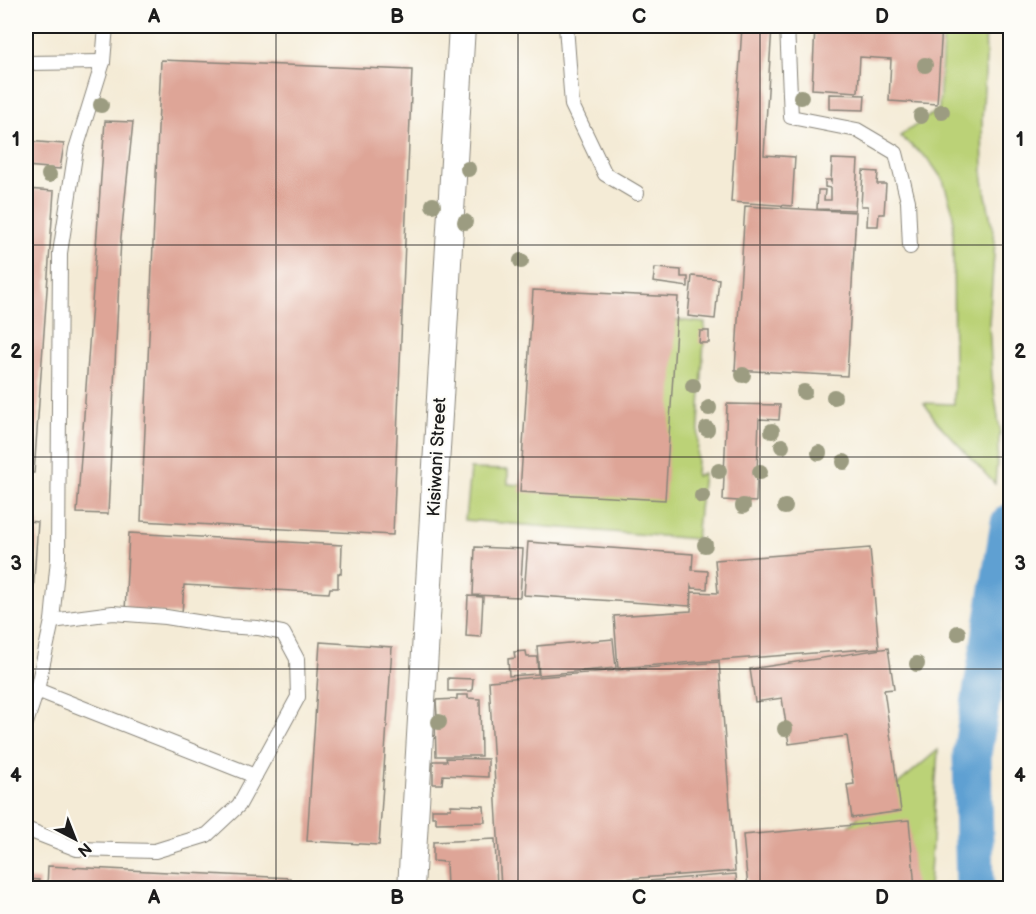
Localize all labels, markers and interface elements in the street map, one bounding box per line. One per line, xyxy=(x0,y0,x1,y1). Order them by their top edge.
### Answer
text: A xyxy=(147,5,161,29)
text: B xyxy=(390,5,404,29)
text: C xyxy=(632,5,646,29)
text: D xyxy=(875,5,889,29)
text: 1 xyxy=(12,128,20,152)
text: 1 xyxy=(1016,128,1024,152)
text: 2 xyxy=(10,340,22,364)
text: 2 xyxy=(1014,340,1026,364)
street label: Kisiwani Street xyxy=(423,396,451,517)
text: 3 xyxy=(10,552,22,576)
text: 3 xyxy=(1014,552,1026,576)
text: 4 xyxy=(10,764,22,788)
text: 4 xyxy=(1014,764,1026,788)
north arrow xyxy=(45,809,105,869)
text: N xyxy=(73,838,95,860)
text: A xyxy=(147,886,161,910)
text: B xyxy=(390,886,404,910)
text: C xyxy=(632,886,646,910)
text: D xyxy=(875,886,889,910)

